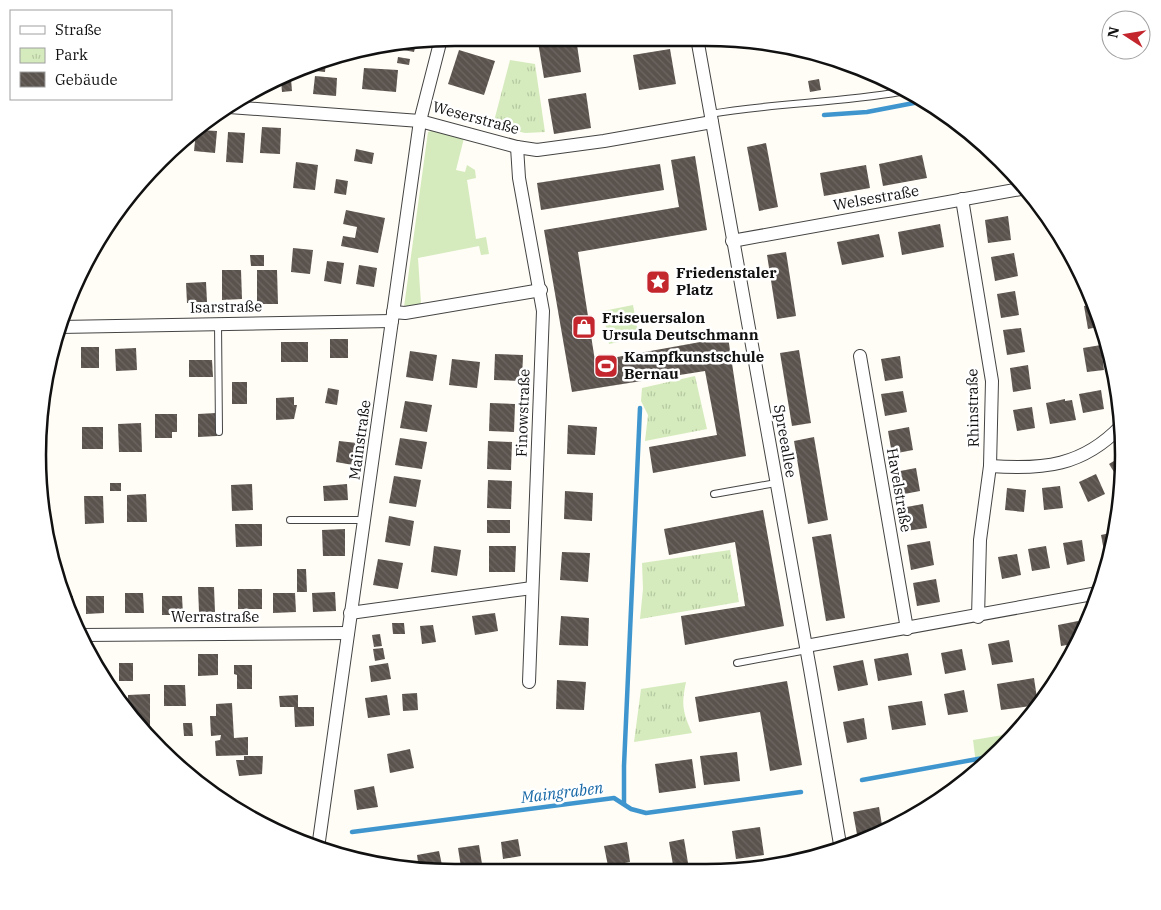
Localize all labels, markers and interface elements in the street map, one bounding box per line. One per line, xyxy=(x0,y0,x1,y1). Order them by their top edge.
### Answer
legend xyxy=(10,10,172,100)
north arrow xyxy=(1101,10,1151,60)
text: Straße xyxy=(55,20,102,39)
text: N xyxy=(1103,25,1123,40)
text: Park xyxy=(55,45,88,64)
text: Gebäude xyxy=(55,70,118,89)
street label: Weserstraße xyxy=(431,97,522,138)
street label: Welsestraße xyxy=(832,181,920,214)
place label: Friedenstaler Platz xyxy=(676,263,777,299)
place icon: Friedenstaler Platz xyxy=(645,269,671,295)
street label: Isarstraße xyxy=(190,296,262,317)
place label: Friseuersalon Ursula Deutschmann xyxy=(602,308,759,344)
shop icon: Friseuersalon Ursula Deutschmann xyxy=(571,314,597,340)
place label: Kampfkunstschule Bernau xyxy=(624,347,764,383)
sports icon: Kampfkunstschule Bernau xyxy=(593,353,619,379)
street label: Rhinstraße xyxy=(962,368,983,448)
street label: Finowstraße xyxy=(511,369,534,457)
street label: Mainstraße xyxy=(344,399,375,481)
street label: Spreeallee xyxy=(770,403,801,479)
street label: Havelstraße xyxy=(883,446,916,534)
street label: Werrastraße xyxy=(171,607,259,626)
water label: Maingraben xyxy=(519,777,604,807)

